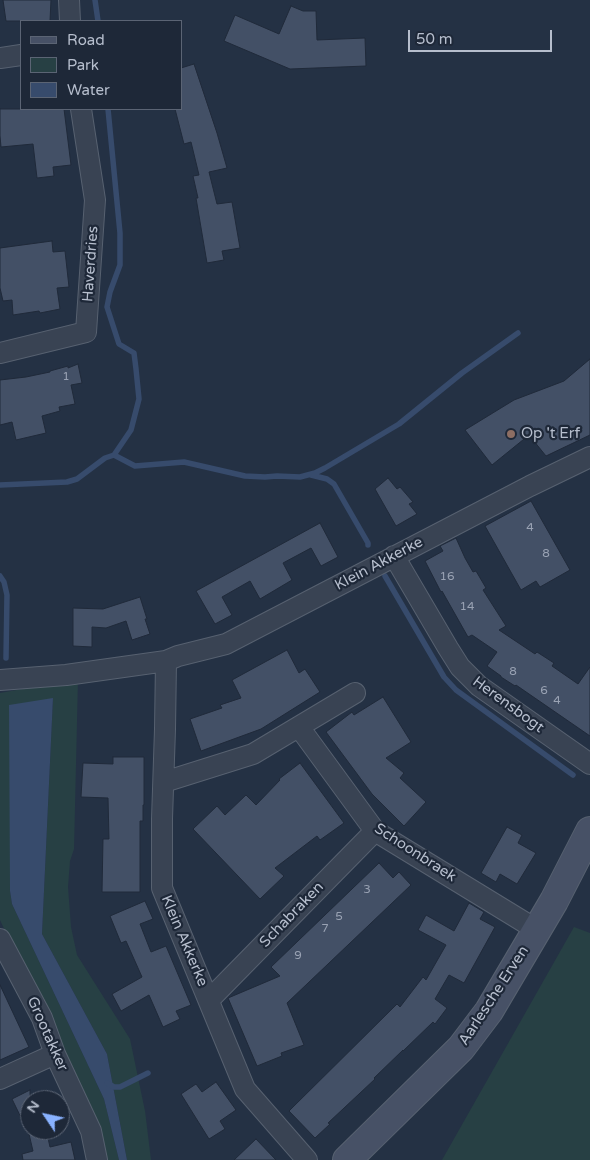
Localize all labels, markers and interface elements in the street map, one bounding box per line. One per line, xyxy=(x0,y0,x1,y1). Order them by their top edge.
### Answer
legend xyxy=(20,20,182,110)
scale bar xyxy=(410,20,554,52)
text: 50 m xyxy=(416,30,453,48)
text: Road xyxy=(67,31,105,49)
text: Park xyxy=(67,56,99,74)
text: Water xyxy=(67,81,110,99)
street label: Haverdries xyxy=(79,225,103,303)
house number: 1 xyxy=(62,370,70,384)
place label: Op 't Erf xyxy=(521,425,580,443)
marker: Op 't Erf xyxy=(505,428,517,440)
house number: 4 xyxy=(526,521,534,535)
street label: Klein Akkerke xyxy=(332,533,426,595)
house number: 8 xyxy=(542,547,550,561)
house number: 16 xyxy=(439,570,455,584)
house number: 14 xyxy=(459,600,475,614)
house number: 8 xyxy=(509,665,517,679)
street label: Herensbogt xyxy=(469,673,547,737)
house number: 6 xyxy=(540,684,548,698)
house number: 4 xyxy=(553,694,561,708)
street label: Schoonbraek xyxy=(371,820,459,886)
street label: Schabraken xyxy=(256,878,328,952)
house number: 3 xyxy=(363,883,371,897)
street label: Klein Akkerke xyxy=(157,893,211,989)
house number: 5 xyxy=(335,910,343,924)
house number: 7 xyxy=(321,922,329,936)
street label: Aarlesche Erven xyxy=(455,943,533,1049)
house number: 9 xyxy=(294,949,302,963)
street label: Grootakker xyxy=(23,994,71,1074)
north arrow xyxy=(20,1090,70,1140)
text: N xyxy=(23,1097,43,1116)

